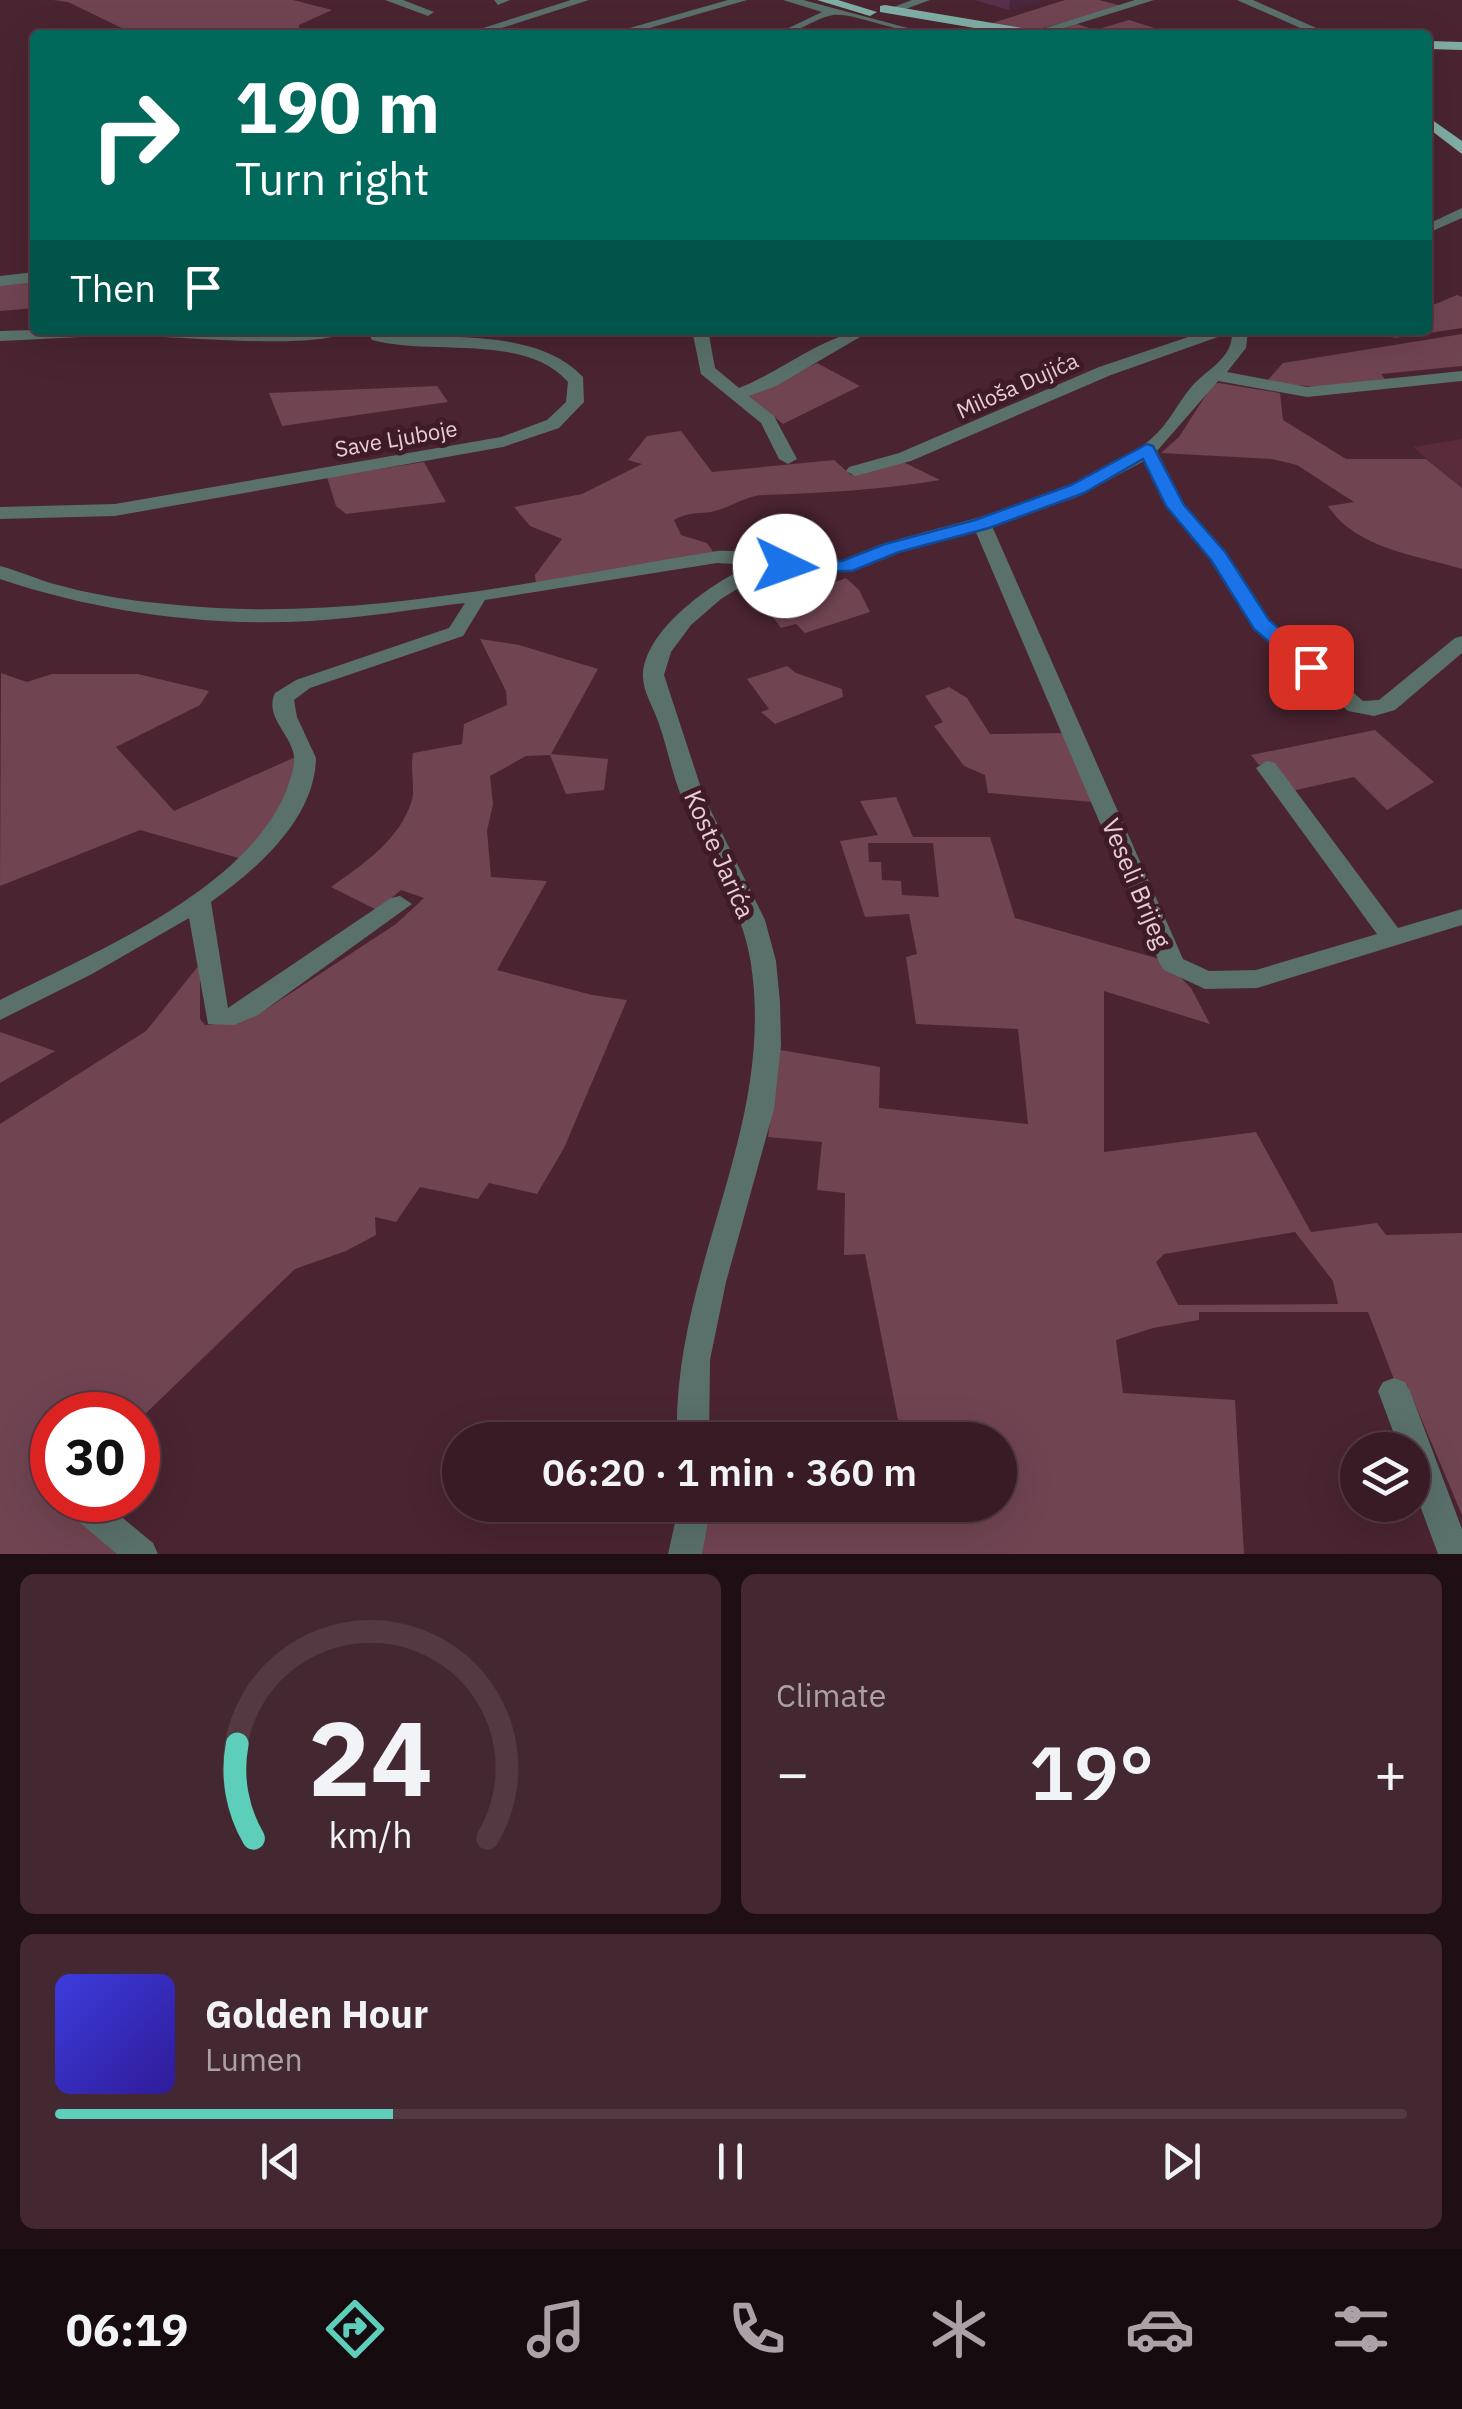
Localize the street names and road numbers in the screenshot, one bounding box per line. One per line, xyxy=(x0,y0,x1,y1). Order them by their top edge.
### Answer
street label: Miloša Dujića xyxy=(952,345,1083,425)
street label: Save Ljuboje xyxy=(332,413,460,463)
street label: Koste Jarića xyxy=(677,785,763,923)
street label: Veseli Brijeg xyxy=(1095,813,1179,953)

